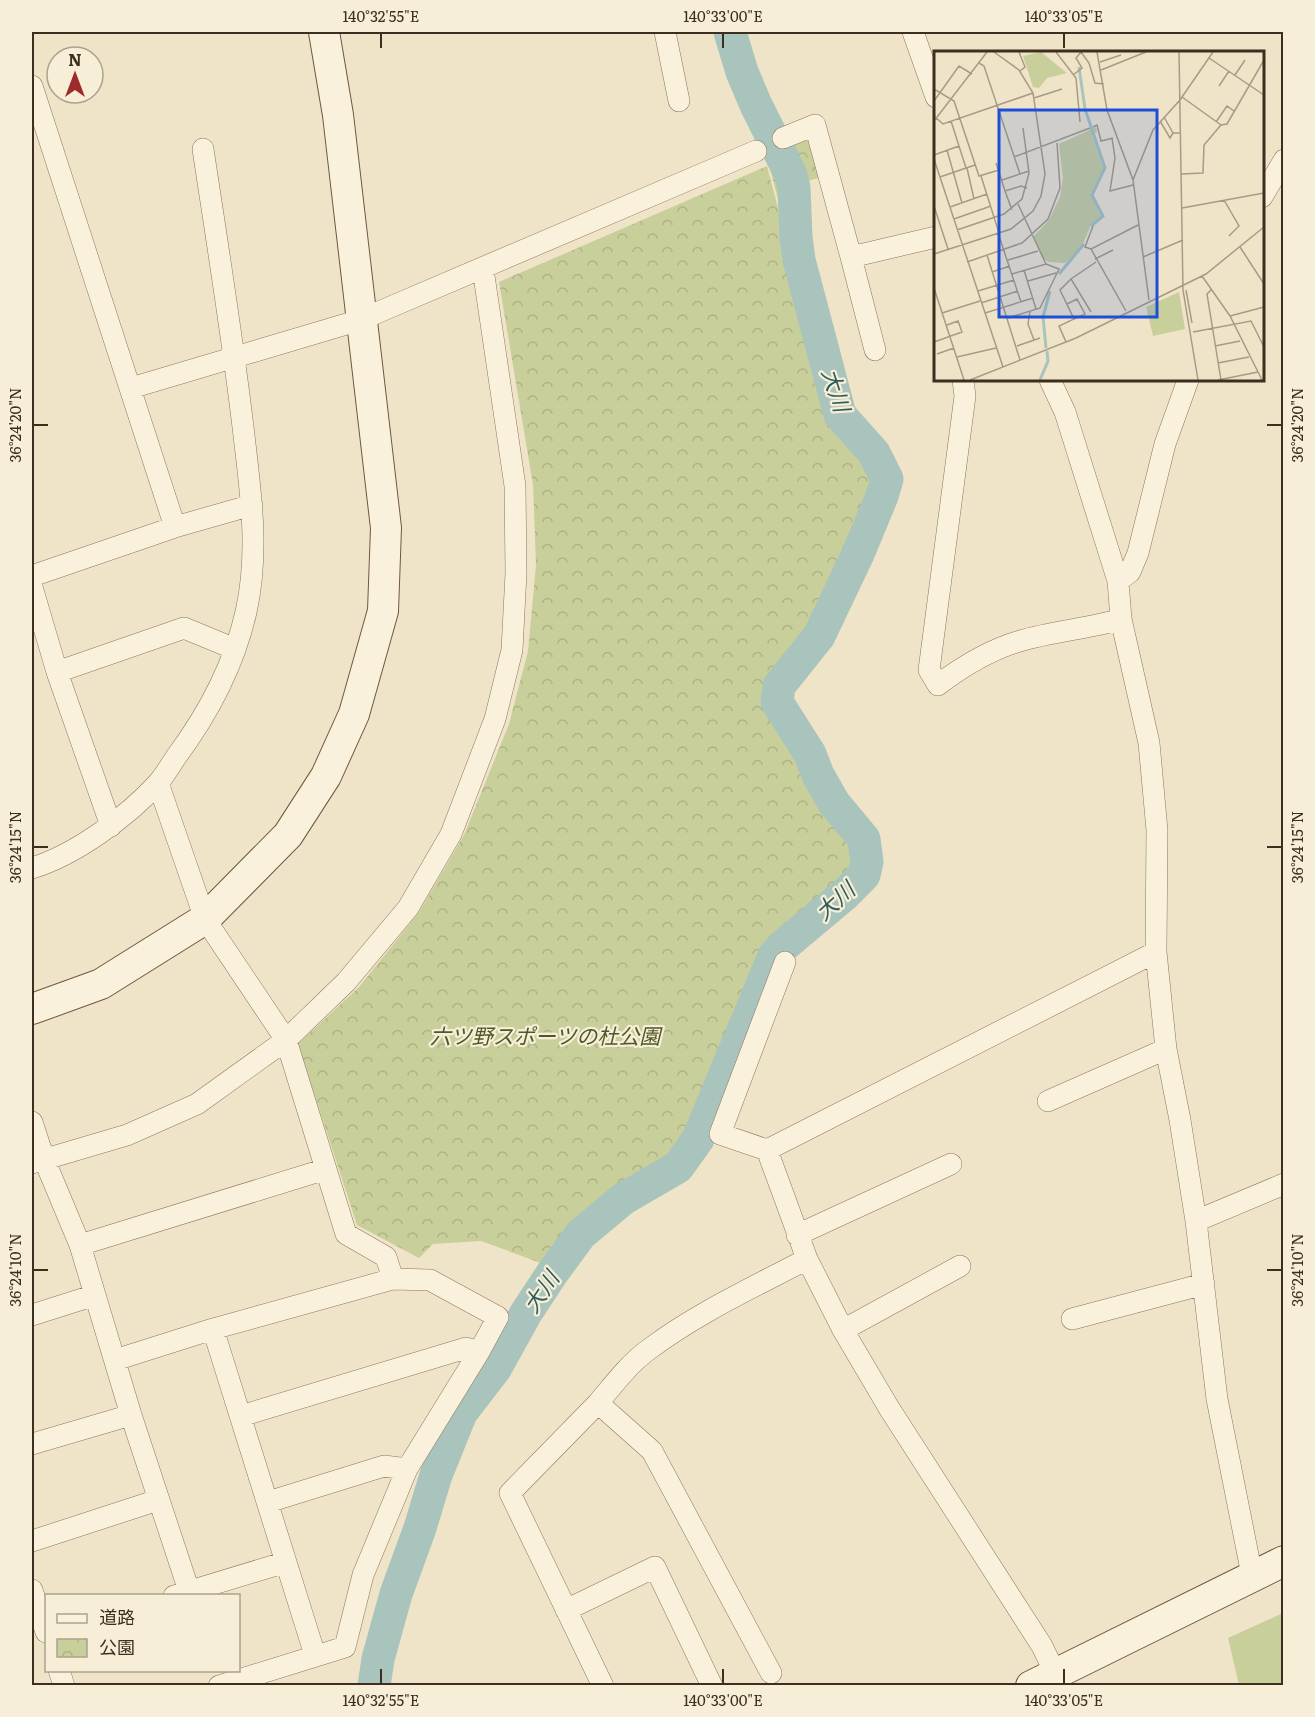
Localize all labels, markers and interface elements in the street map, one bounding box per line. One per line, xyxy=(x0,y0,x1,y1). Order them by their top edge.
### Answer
text: 140°32'55"E xyxy=(343,4,419,27)
text: 140°33'00"E xyxy=(683,4,763,27)
text: 140°33'05"E xyxy=(1025,4,1103,27)
north arrow xyxy=(45,45,105,105)
text: N xyxy=(68,47,82,71)
inset map xyxy=(934,51,1264,381)
water label: 大川 xyxy=(815,364,861,417)
text: 36°24'20"N xyxy=(3,387,26,463)
text: 36°24'20"N xyxy=(1285,387,1308,463)
text: 36°24'15"N xyxy=(3,811,26,883)
text: 36°24'15"N xyxy=(1285,811,1308,883)
water label: 大川 xyxy=(807,872,863,927)
park label: 六ツ野スポーツの杜公園 xyxy=(430,1019,663,1050)
text: 36°24'10"N xyxy=(3,1233,26,1307)
text: 36°24'10"N xyxy=(1285,1233,1308,1307)
water label: 大川 xyxy=(514,1262,567,1319)
legend xyxy=(45,1594,240,1672)
text: 道路 xyxy=(99,1603,135,1630)
text: 公園 xyxy=(99,1633,135,1660)
text: 140°32'55"E xyxy=(343,1688,419,1711)
text: 140°33'00"E xyxy=(683,1688,763,1711)
text: 140°33'05"E xyxy=(1025,1688,1103,1711)

